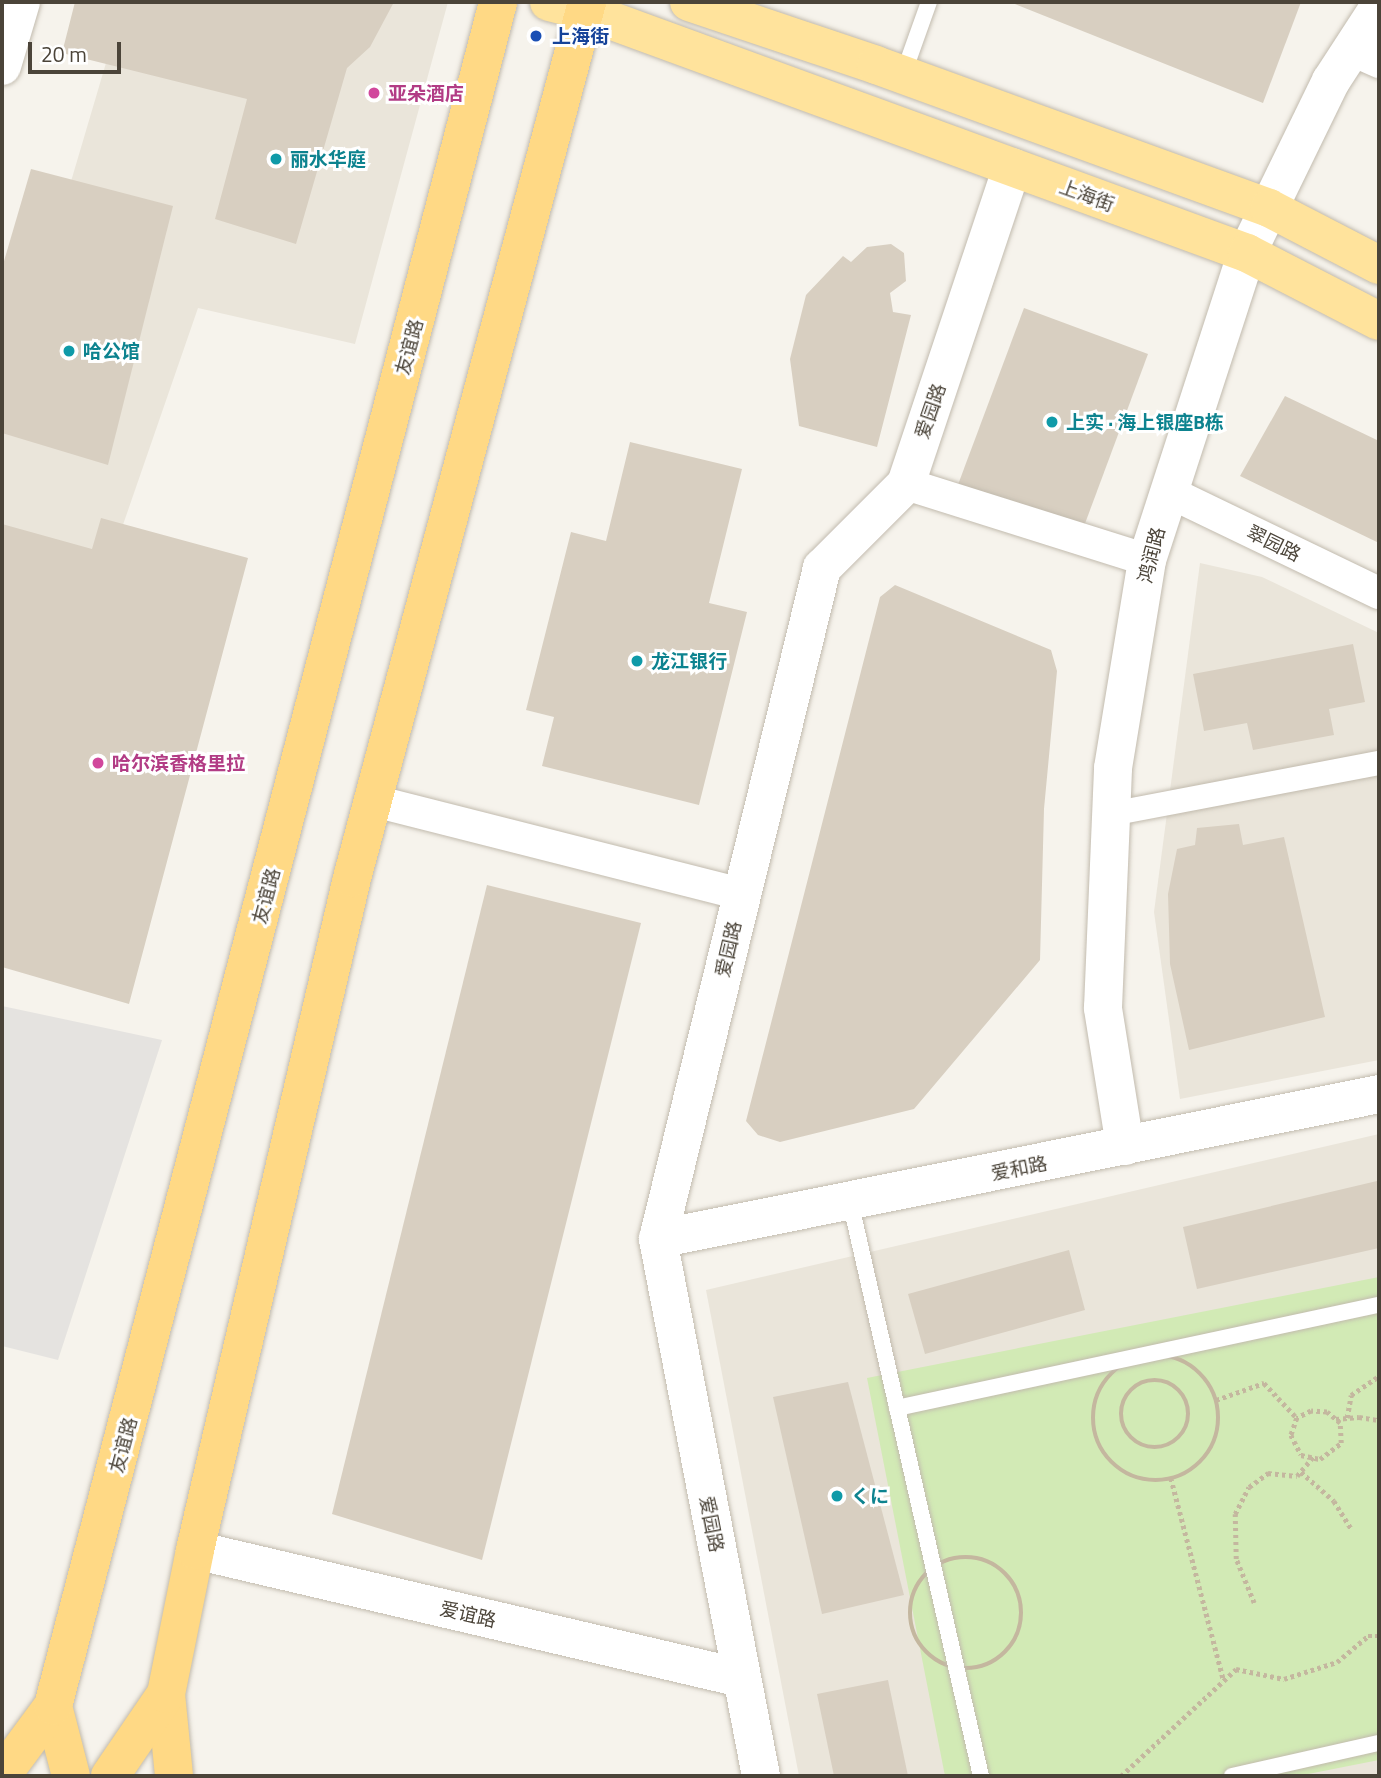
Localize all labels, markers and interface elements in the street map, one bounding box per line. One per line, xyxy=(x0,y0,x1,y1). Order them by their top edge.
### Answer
place label: 上海街 xyxy=(552,25,609,47)
marker: 上海街 xyxy=(526,26,546,46)
scale bar xyxy=(32,28,124,72)
text: 20 m xyxy=(41,38,87,70)
place label: 亚朵酒店 xyxy=(388,82,464,104)
marker: 亚朵酒店 xyxy=(366,85,382,101)
place label: 丽水华庭 xyxy=(290,148,366,170)
marker: 丽水华庭 xyxy=(268,151,284,167)
street label: 上海街 xyxy=(1056,175,1118,215)
street label: 友谊路 xyxy=(391,317,427,377)
place label: 哈公馆 xyxy=(83,340,140,362)
marker: 哈公馆 xyxy=(61,343,77,359)
street label: 爱园路 xyxy=(910,380,950,442)
place label: 上实 · 海上银座B栋 xyxy=(1066,411,1224,433)
marker: 上实 · 海上银座B栋 xyxy=(1044,414,1060,430)
street label: 翠园路 xyxy=(1243,520,1305,566)
street label: 鸿润路 xyxy=(1133,525,1169,585)
place label: 龙江银行 xyxy=(651,650,727,672)
marker: 龙江银行 xyxy=(629,653,645,669)
place label: 哈尔滨香格里拉 xyxy=(112,752,245,774)
marker: 哈尔滨香格里拉 xyxy=(90,755,106,771)
street label: 友谊路 xyxy=(248,866,284,926)
street label: 爱园路 xyxy=(710,919,746,979)
street label: 爱和路 xyxy=(989,1151,1049,1185)
street label: 友谊路 xyxy=(105,1415,141,1475)
place label: くに xyxy=(851,1485,889,1507)
marker: くに xyxy=(829,1488,845,1504)
street label: 爱园路 xyxy=(695,1494,729,1554)
street label: 爱谊路 xyxy=(438,1596,498,1632)

